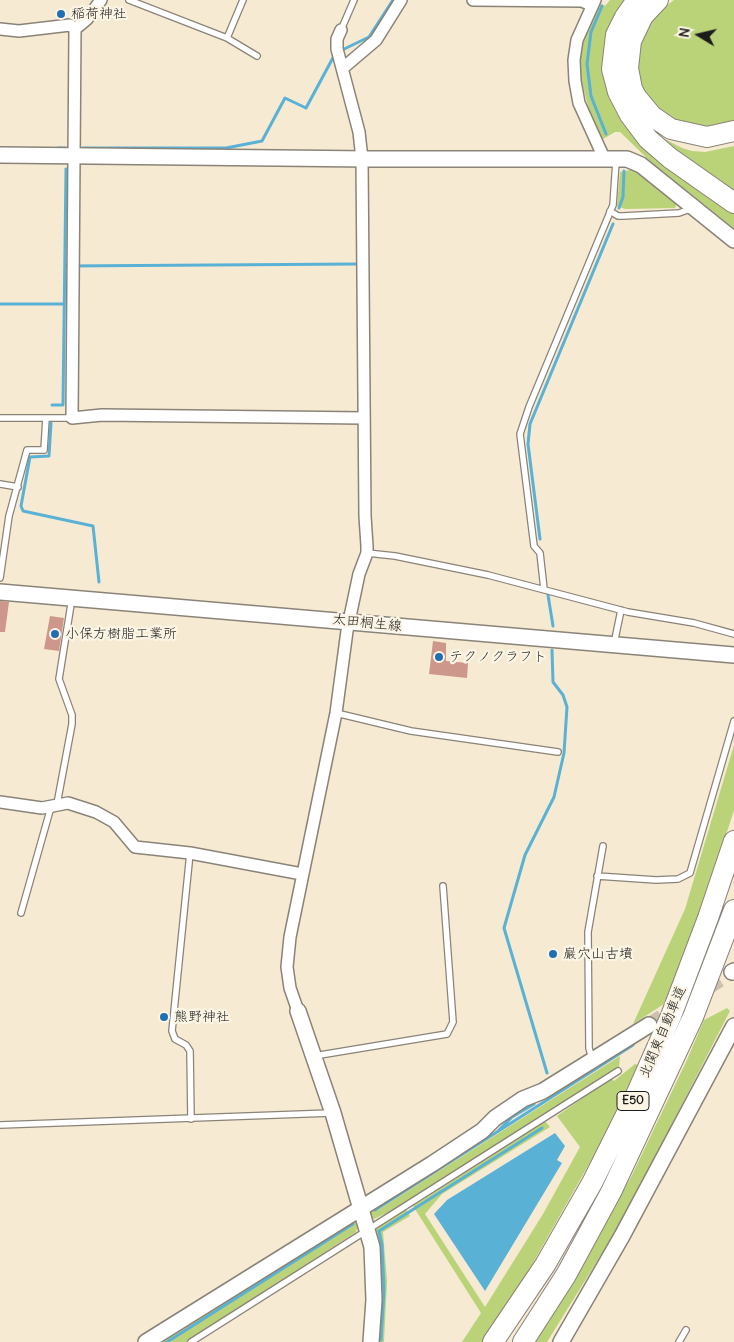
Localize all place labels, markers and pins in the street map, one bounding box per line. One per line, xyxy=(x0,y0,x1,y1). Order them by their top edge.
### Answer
place label: 稲荷神社 xyxy=(71,6,127,22)
marker: 稲荷神社 xyxy=(55,8,67,20)
place label: 小保方樹脂工業所 xyxy=(65,626,177,642)
marker: 小保方樹脂工業所 xyxy=(49,628,61,640)
place label: テクノクラフト xyxy=(449,649,547,665)
marker: テクノクラフト xyxy=(433,651,445,663)
place label: 巖穴山古墳 xyxy=(563,946,633,962)
marker: 巖穴山古墳 xyxy=(547,948,559,960)
place label: 熊野神社 xyxy=(174,1009,230,1025)
marker: 熊野神社 xyxy=(158,1011,170,1023)

